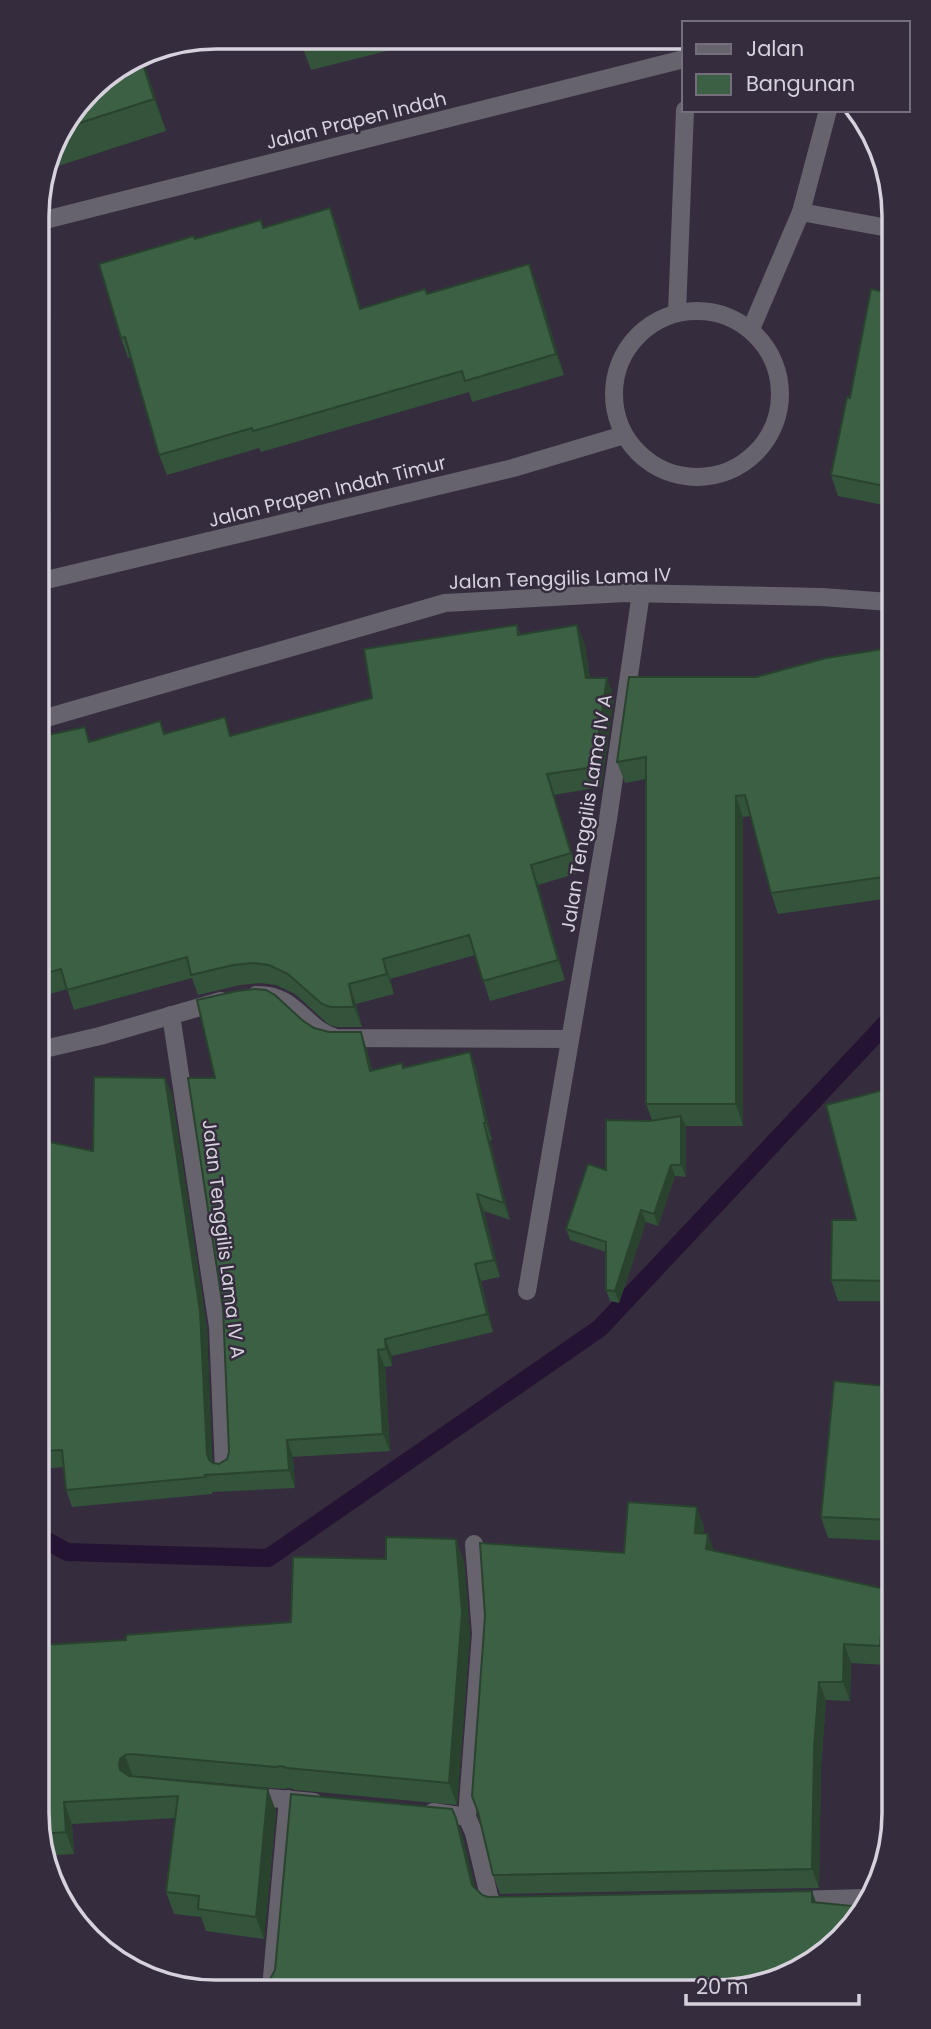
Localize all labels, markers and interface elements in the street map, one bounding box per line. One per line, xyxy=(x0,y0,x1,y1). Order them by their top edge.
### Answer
legend xyxy=(682,21,910,112)
text: Jalan xyxy=(746,34,804,63)
text: Bangunan xyxy=(746,69,855,98)
street label: Jalan Prapen Indah xyxy=(263,85,449,156)
street label: Jalan Prapen Indah Timur xyxy=(205,449,449,534)
street label: Jalan Tenggilis Lama IV xyxy=(448,561,672,596)
street label: Jalan Tenggilis Lama IV A xyxy=(554,692,619,934)
street label: Jalan Tenggilis Lama IV A xyxy=(195,1118,252,1360)
scale bar xyxy=(686,1962,859,2006)
text: 20 m xyxy=(696,1972,749,2001)

